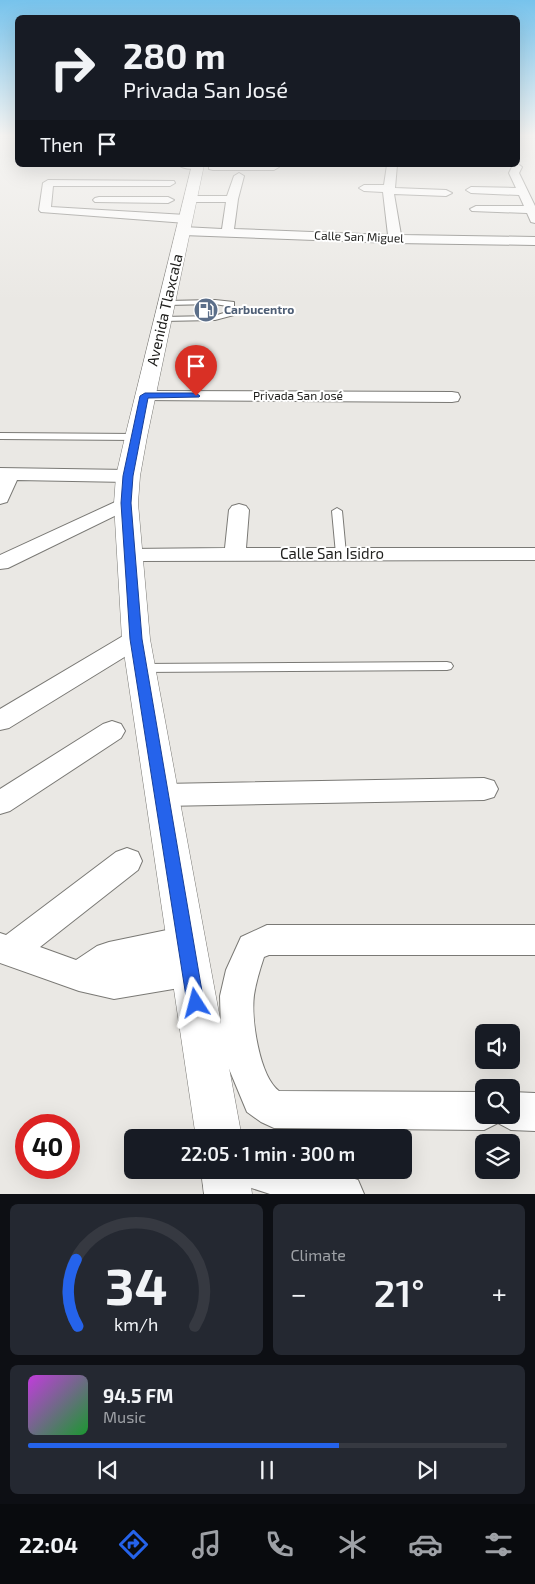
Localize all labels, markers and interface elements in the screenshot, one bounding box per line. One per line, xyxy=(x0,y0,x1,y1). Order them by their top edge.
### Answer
text: 280 m xyxy=(123,34,226,76)
icon: right xyxy=(40,35,105,100)
text: Privada San José xyxy=(123,76,288,102)
icon: arrive xyxy=(93,130,121,158)
text: Then xyxy=(40,133,83,156)
street label: Calle San Miguel xyxy=(314,227,405,245)
street label: Avenida Tlaxcala xyxy=(142,252,186,368)
fuel station icon: Carbucentro xyxy=(193,297,219,323)
place label: Carbucentro xyxy=(224,302,294,316)
pin xyxy=(175,345,217,396)
icon: arrive xyxy=(182,352,210,380)
street label: Privada San José xyxy=(253,388,343,402)
street label: Calle San Isidro xyxy=(280,544,384,562)
position arrow xyxy=(169,976,221,1028)
map controls xyxy=(475,1024,520,1179)
button: sound xyxy=(475,1024,520,1069)
button: search xyxy=(475,1079,520,1124)
speed limit sign: 40 xyxy=(15,1114,80,1179)
button: layers xyxy=(475,1134,520,1179)
text: 22:05 · 1 min · 300 m xyxy=(181,1142,355,1165)
text: Climate xyxy=(291,1245,346,1264)
text: 34 xyxy=(105,1253,168,1315)
text: 21° xyxy=(374,1269,425,1315)
text: − xyxy=(291,1276,307,1310)
text: + xyxy=(492,1276,507,1310)
text: km/h xyxy=(114,1313,158,1335)
text: 94.5 FM xyxy=(103,1384,174,1407)
text: Music xyxy=(103,1407,146,1426)
icon: previous xyxy=(94,1456,122,1484)
icon: pause xyxy=(253,1456,281,1484)
icon: next xyxy=(413,1456,441,1484)
icon: directions xyxy=(116,1527,151,1562)
icon: music xyxy=(189,1527,224,1562)
icon: phone xyxy=(262,1527,297,1562)
icon: climate xyxy=(335,1527,370,1562)
icon: car xyxy=(408,1527,443,1562)
icon: filters xyxy=(481,1527,516,1562)
text: 22:04 xyxy=(19,1531,78,1557)

